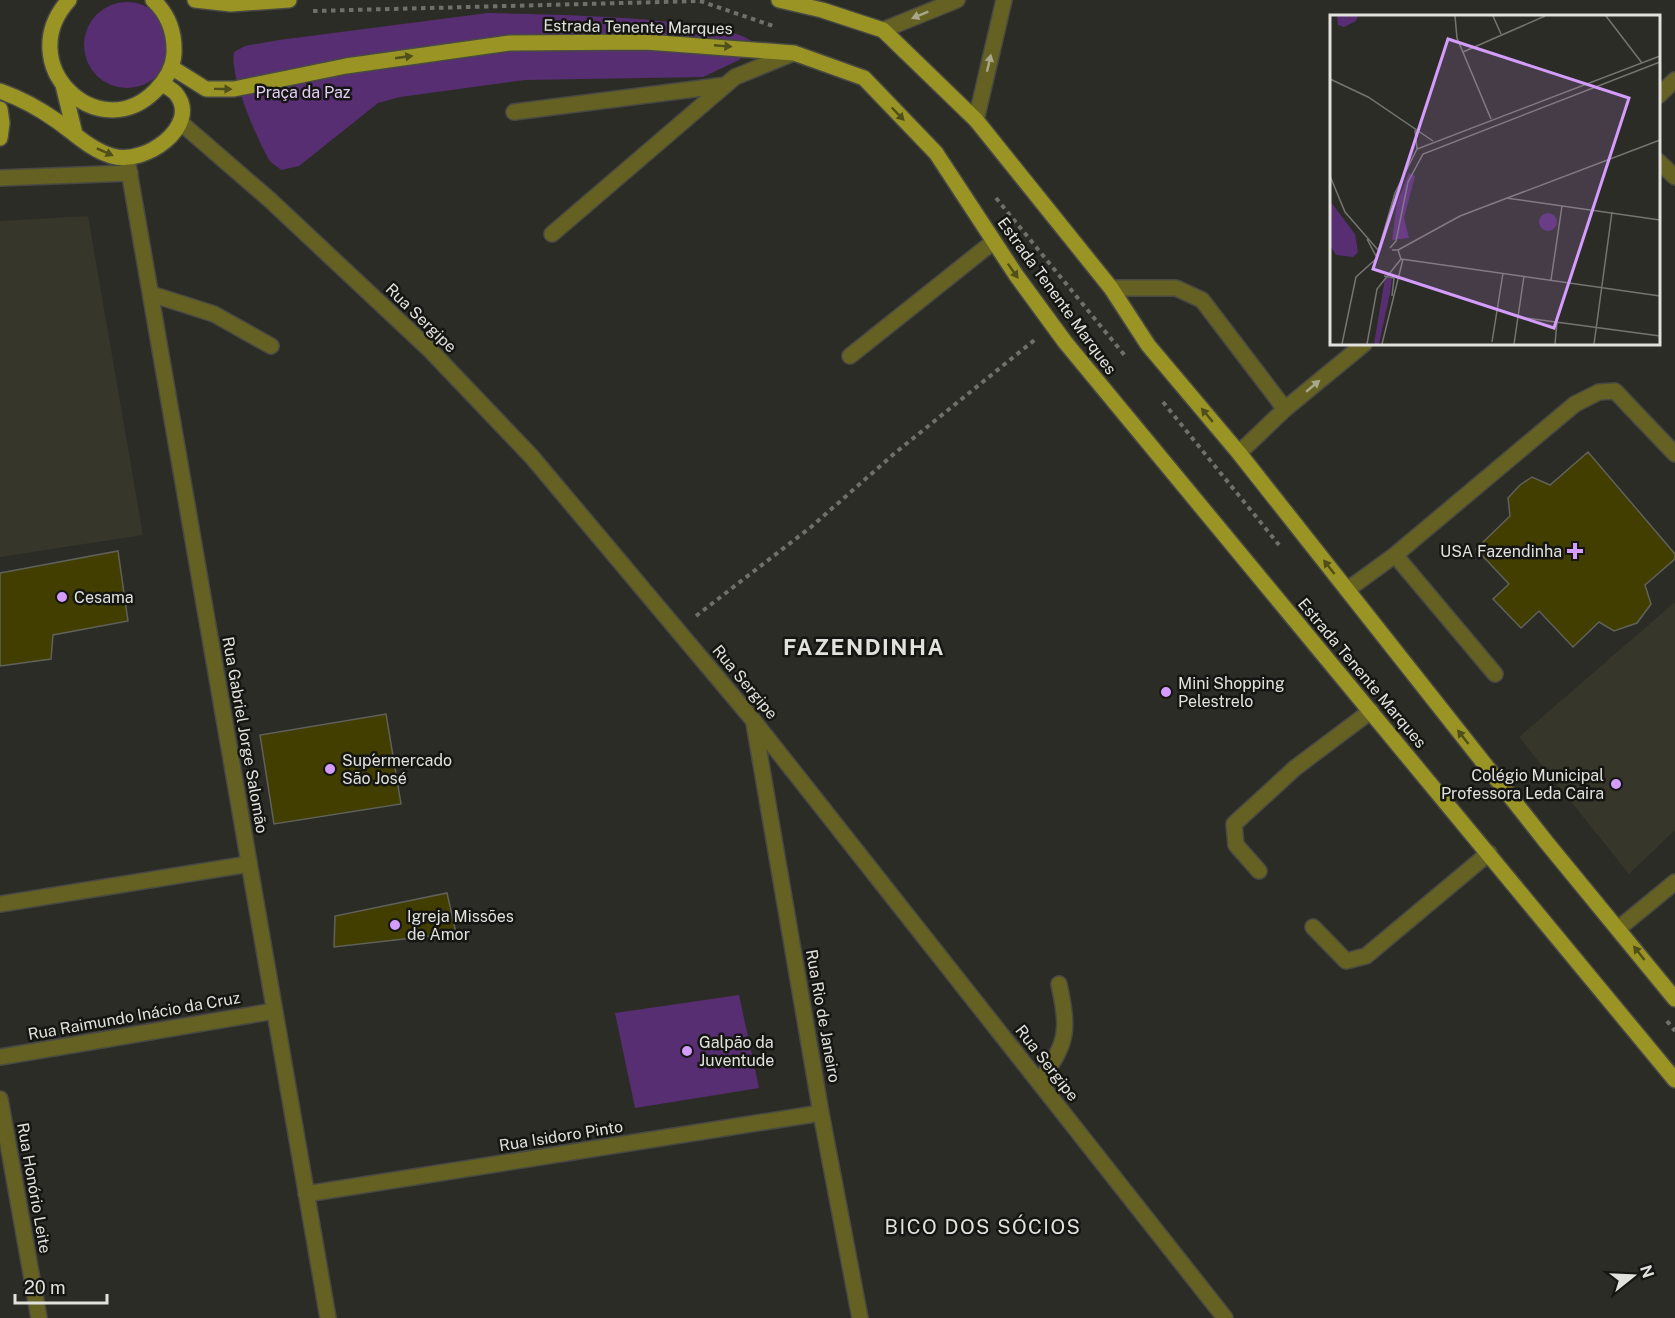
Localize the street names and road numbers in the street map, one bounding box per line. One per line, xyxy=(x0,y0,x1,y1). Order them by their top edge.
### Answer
street label: Estrada Tenente Marques xyxy=(543,16,733,38)
street label: Estrada Tenente Marques xyxy=(994,214,1120,378)
street label: Rua Sergipe xyxy=(382,280,460,356)
street label: Estrada Tenente Marques xyxy=(1294,594,1430,752)
street label: Rua Gabriel Jorge Salomão xyxy=(218,635,272,835)
street label: Rua Sergipe xyxy=(708,641,782,723)
street label: Rua Rio de Janeiro xyxy=(802,948,844,1084)
street label: Rua Raimundo Inácio da Cruz xyxy=(26,988,242,1044)
street label: Rua Sergipe xyxy=(1011,1021,1083,1105)
street label: Rua Isidoro Pinto xyxy=(498,1117,624,1155)
street label: Rua Honório Leite xyxy=(13,1121,55,1255)

